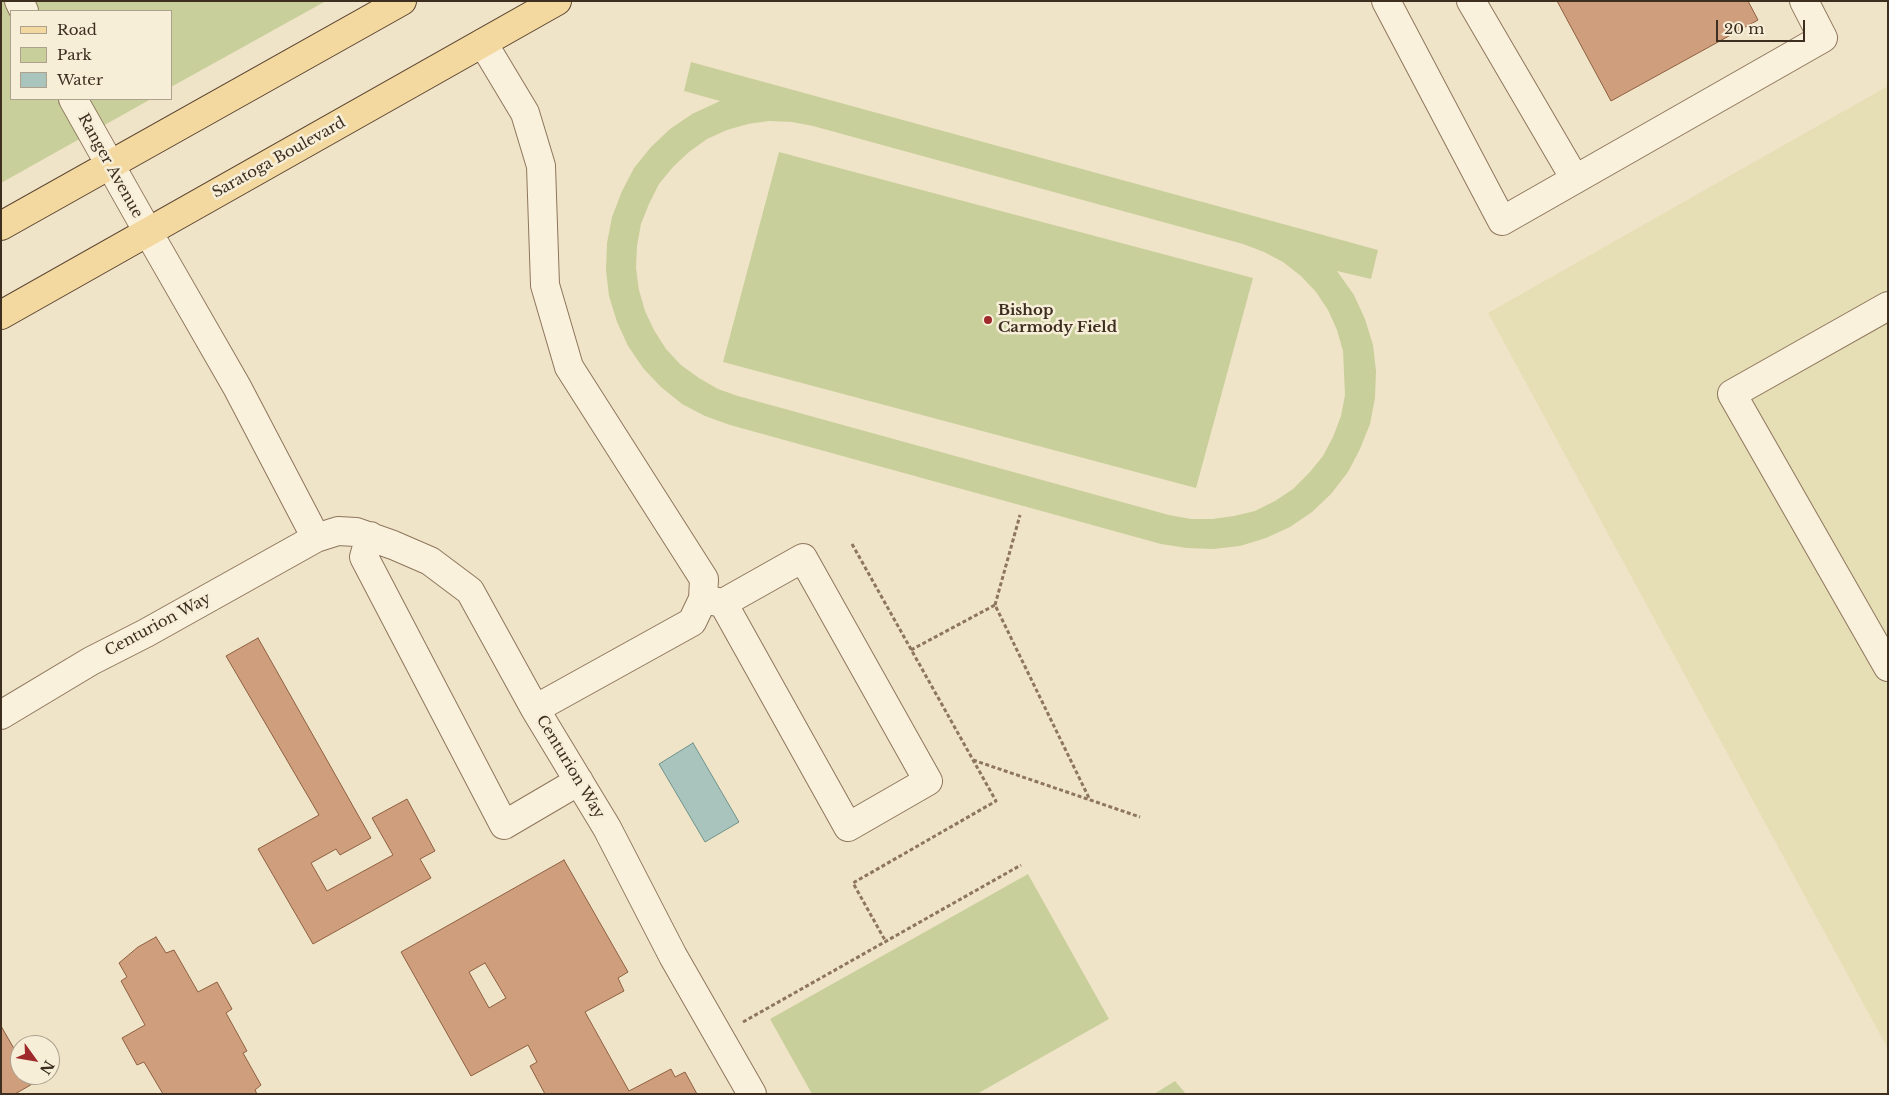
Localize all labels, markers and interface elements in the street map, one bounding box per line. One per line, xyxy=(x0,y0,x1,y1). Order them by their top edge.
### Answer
legend xyxy=(10,10,172,100)
scale bar xyxy=(1719,10,1808,42)
text: 20 m xyxy=(1724,19,1764,38)
text: Road xyxy=(57,20,97,39)
text: Park xyxy=(57,45,92,64)
text: Water xyxy=(57,70,103,89)
street label: Ranger Avenue xyxy=(74,111,146,221)
street label: Saratoga Boulevard xyxy=(209,114,349,202)
place label: Bishop Carmody Field xyxy=(998,302,1117,337)
marker: Bishop Carmody Field xyxy=(982,314,994,326)
street label: Centurion Way xyxy=(102,590,214,660)
street label: Centurion Way xyxy=(532,712,608,822)
north arrow xyxy=(10,1035,60,1085)
text: N xyxy=(36,1057,58,1078)

